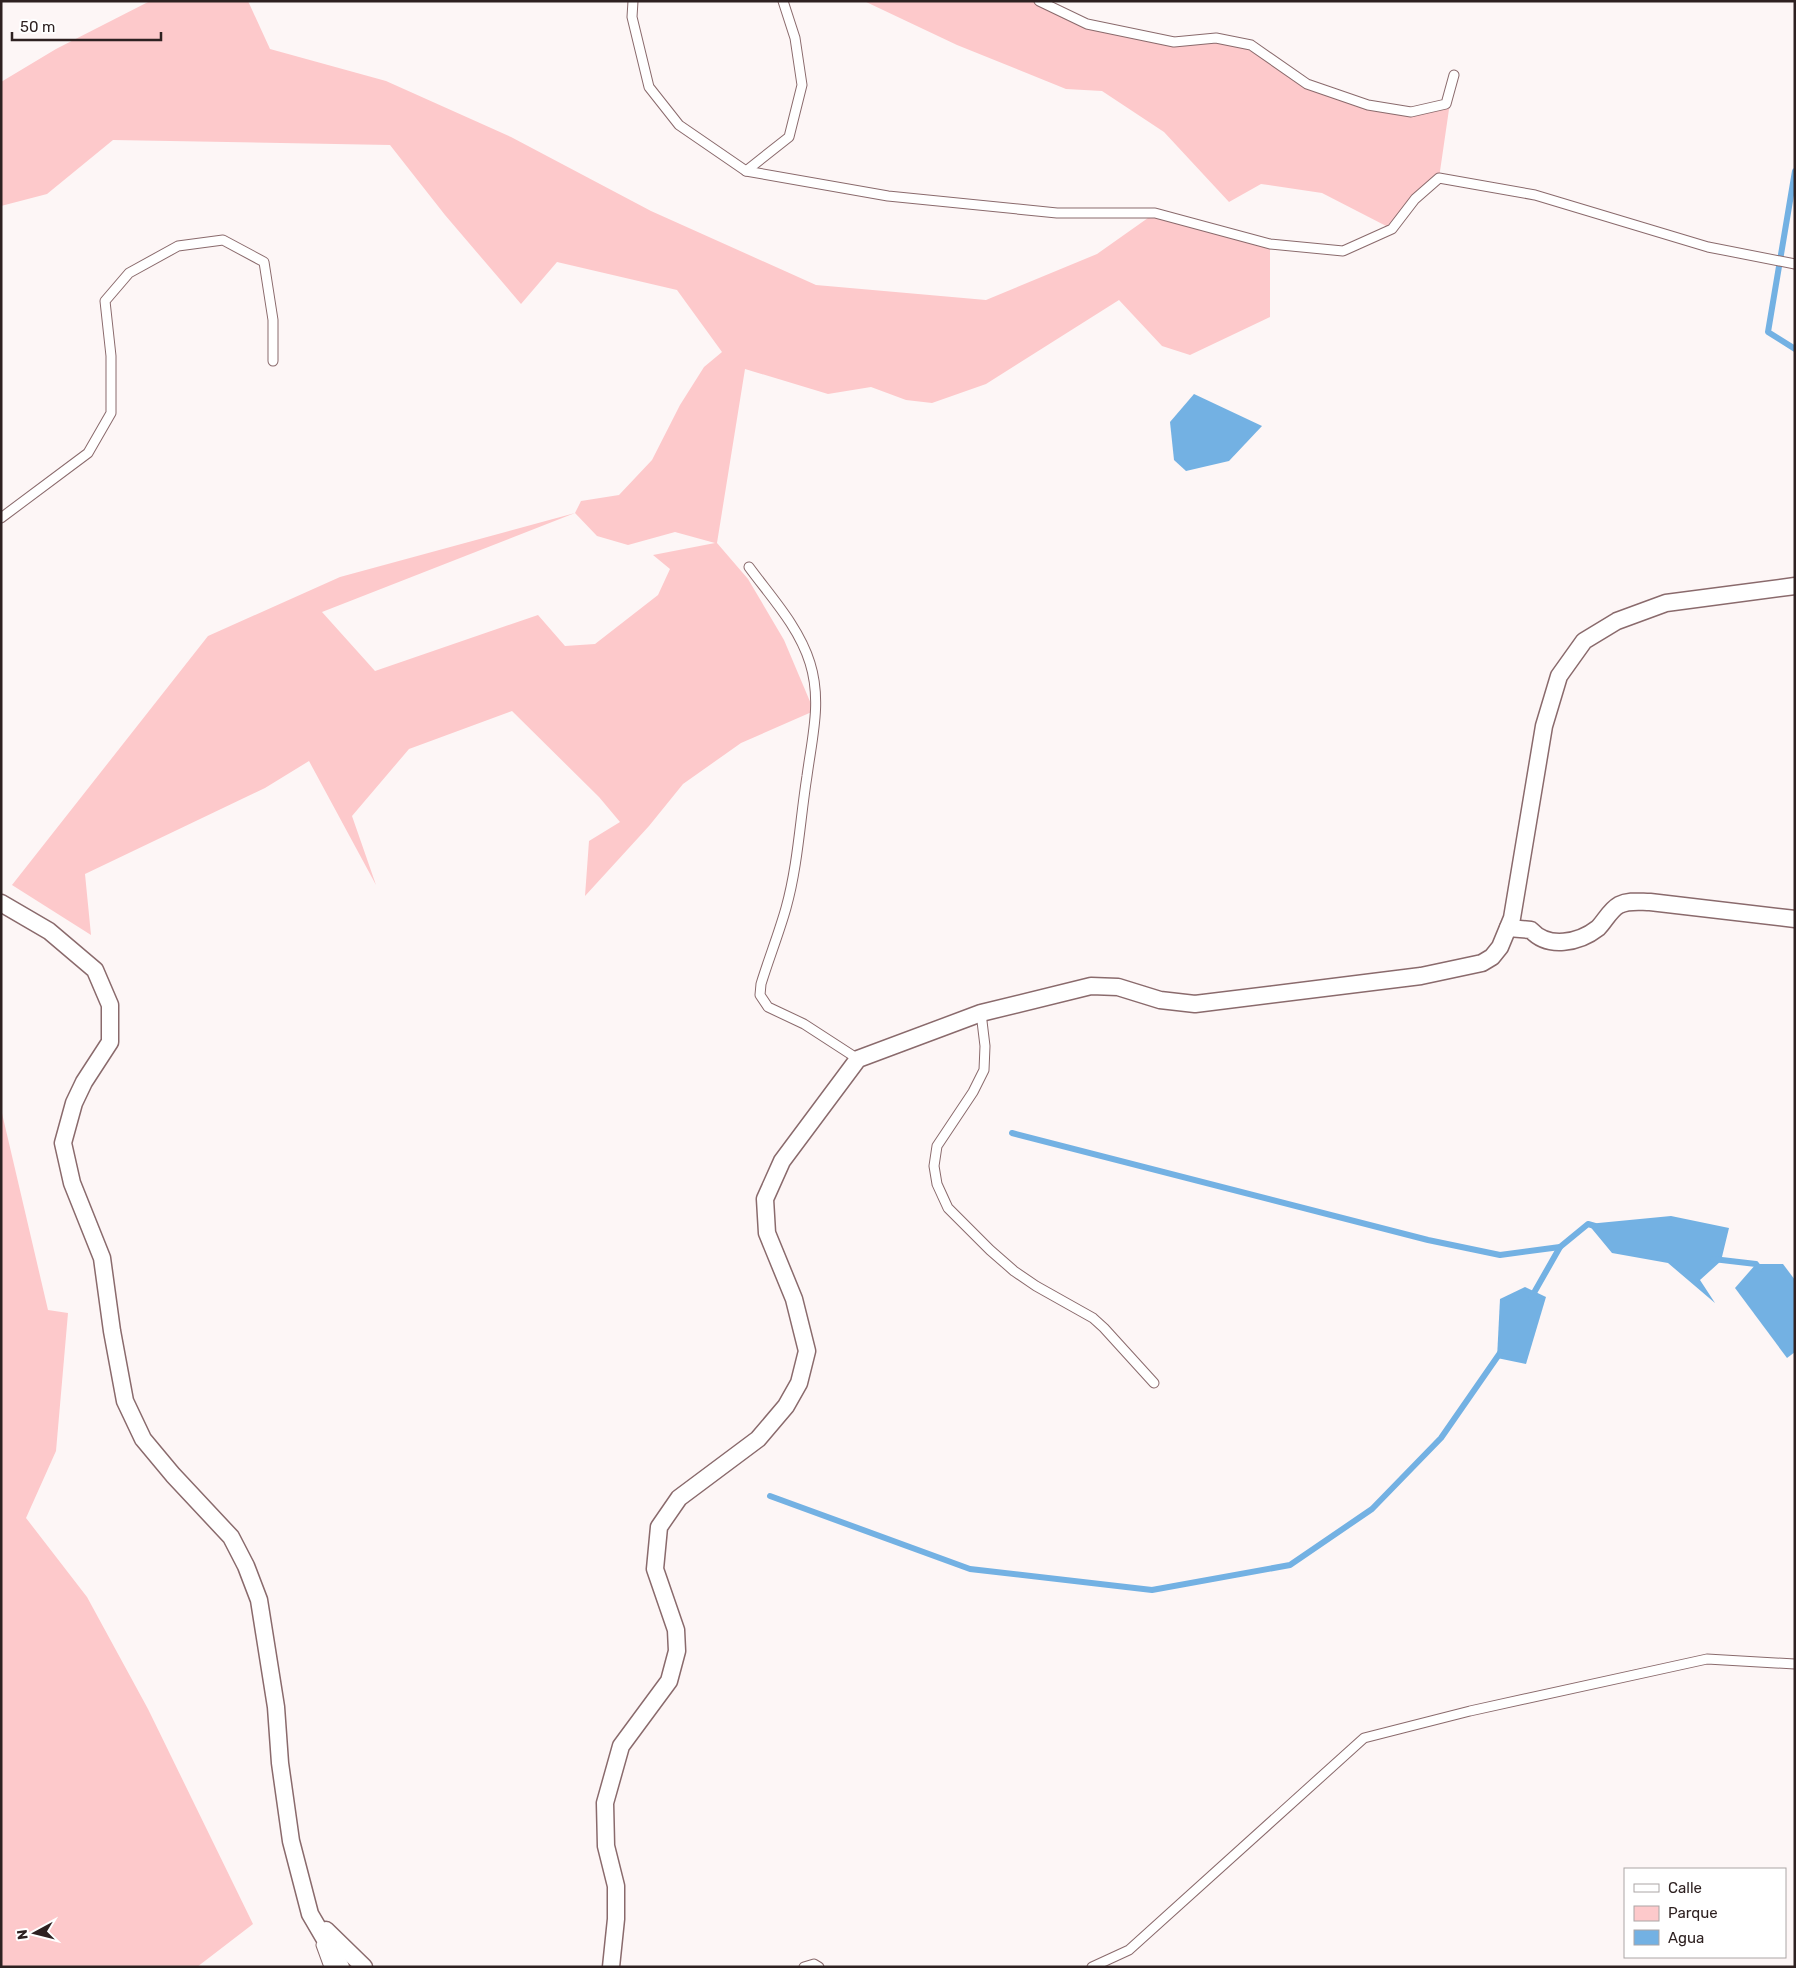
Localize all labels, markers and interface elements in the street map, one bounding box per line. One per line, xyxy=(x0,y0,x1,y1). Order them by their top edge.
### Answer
scale bar xyxy=(12,10,161,42)
text: 50 m xyxy=(20,18,55,36)
legend xyxy=(1624,1868,1786,1958)
text: Calle xyxy=(1668,1879,1702,1897)
text: Parque xyxy=(1668,1904,1718,1922)
north arrow xyxy=(10,1908,60,1958)
text: N xyxy=(14,1928,32,1941)
text: Agua xyxy=(1668,1929,1704,1947)

